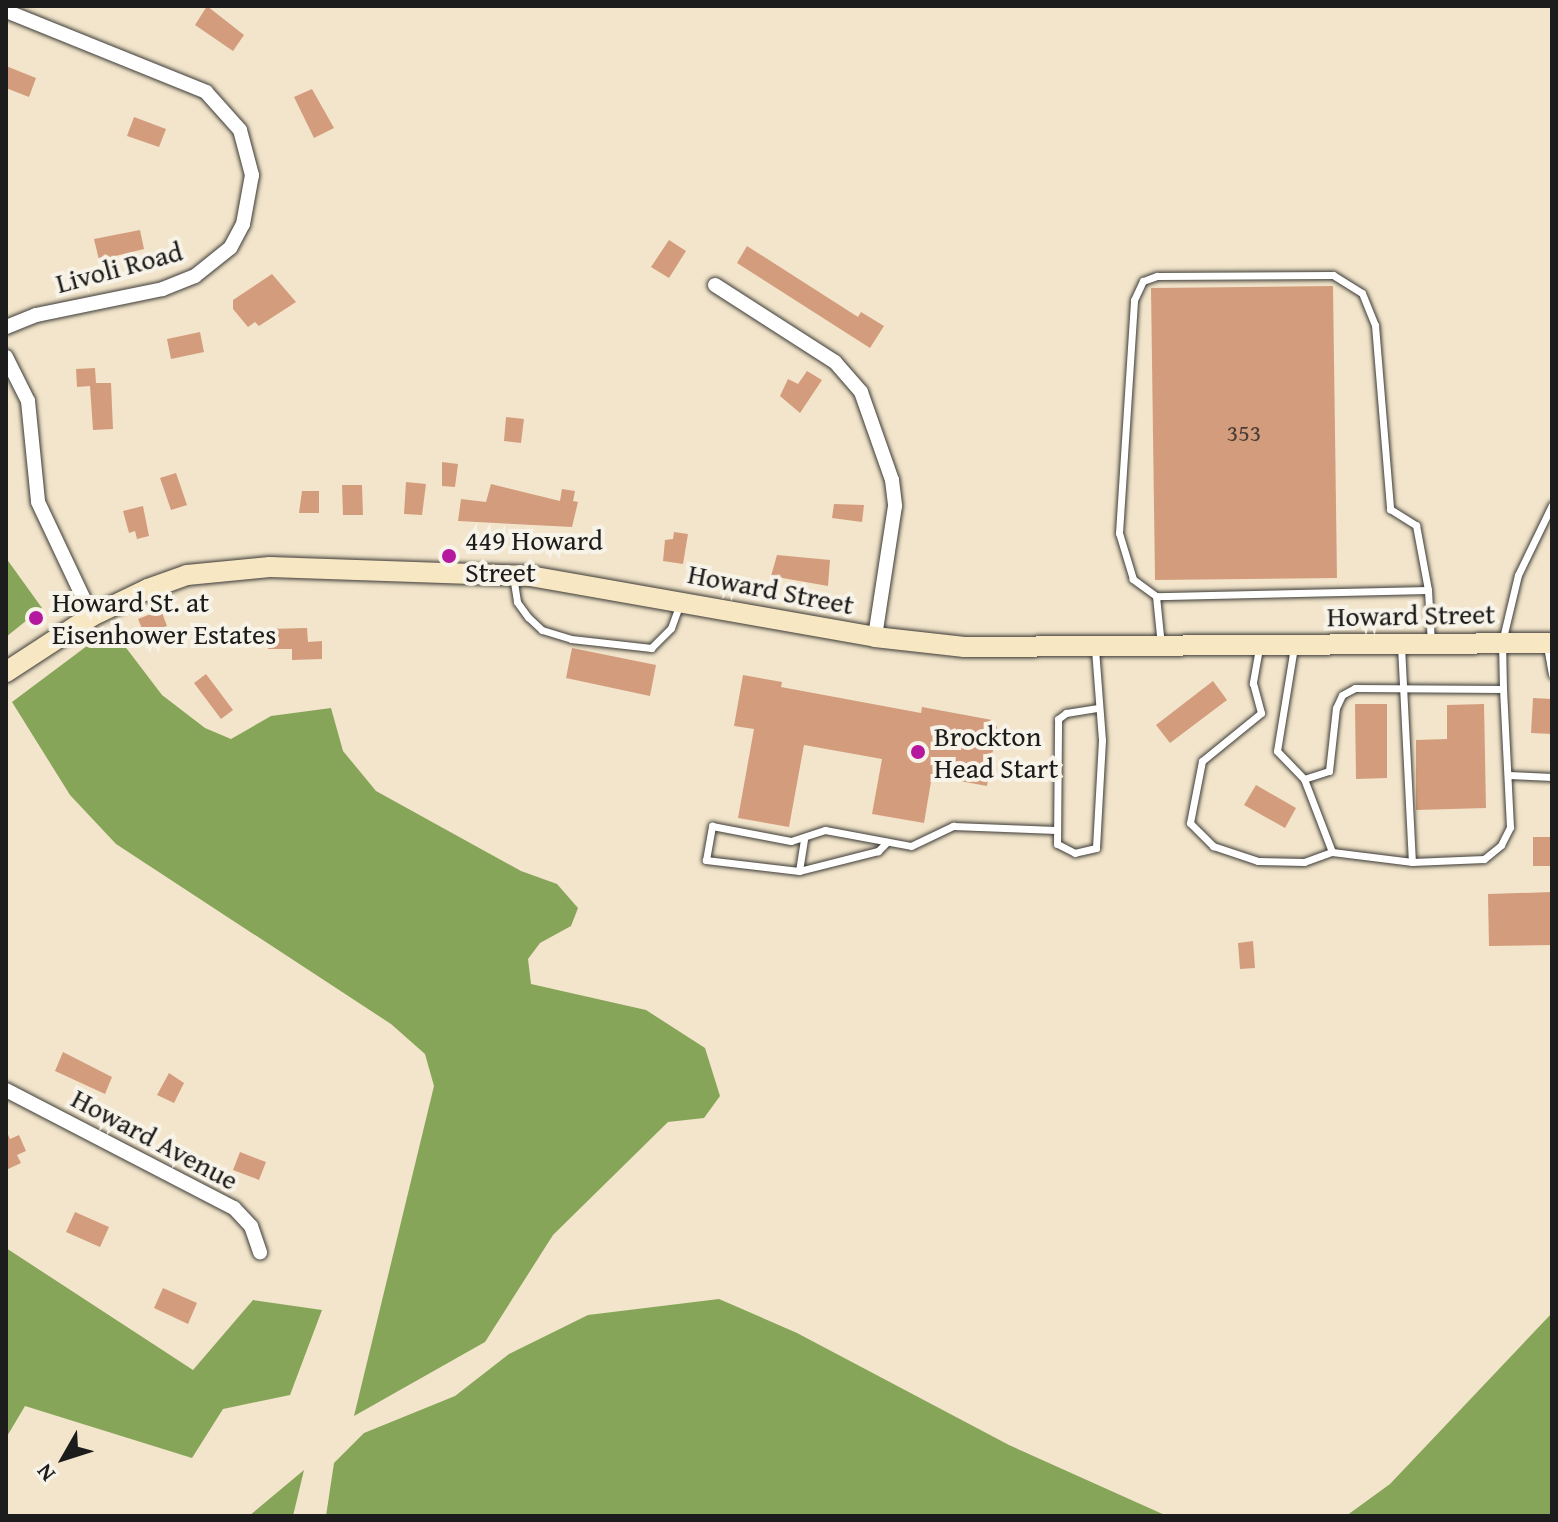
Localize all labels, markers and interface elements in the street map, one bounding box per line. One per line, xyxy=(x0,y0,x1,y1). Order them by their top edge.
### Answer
street label: Livoli Road xyxy=(52,234,186,300)
house number: 353 xyxy=(1227,419,1261,447)
place label: 449 Howard Street xyxy=(465,523,603,589)
marker: 449 Howard Street xyxy=(440,547,458,565)
street label: Howard Street xyxy=(685,556,857,622)
place label: Howard St. at Eisenhower Estates xyxy=(52,585,276,651)
street label: Howard Street xyxy=(1327,597,1495,633)
marker: Howard St. at Eisenhower Estates xyxy=(27,609,45,627)
place label: Brockton Head Start xyxy=(934,719,1058,785)
marker: Brockton Head Start xyxy=(909,743,927,761)
street label: Howard Avenue xyxy=(66,1081,244,1197)
north arrow xyxy=(24,1418,104,1498)
text: N xyxy=(28,1457,62,1489)

